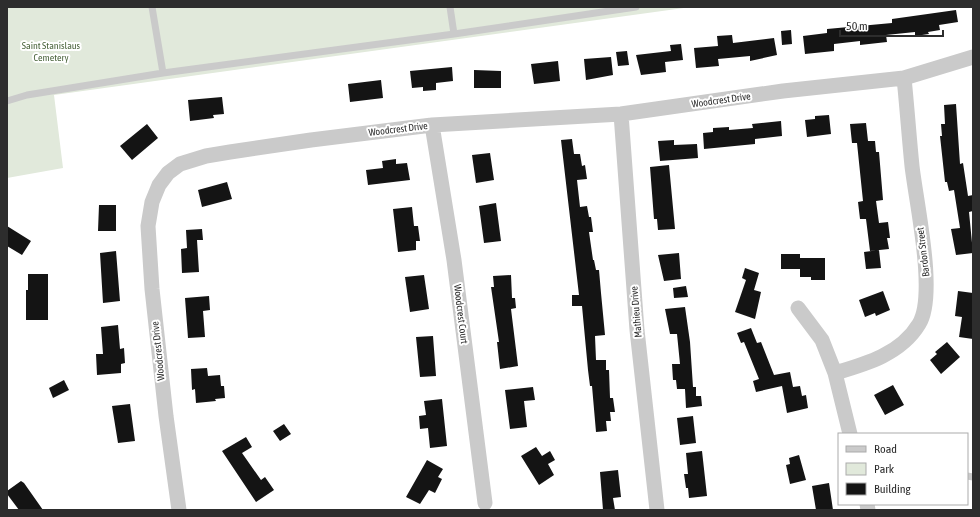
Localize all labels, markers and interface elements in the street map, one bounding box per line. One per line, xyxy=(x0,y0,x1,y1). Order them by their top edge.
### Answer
scale bar xyxy=(840,12,943,38)
text: 50 m xyxy=(846,19,868,33)
park label: Saint Stanislaus Cemetery xyxy=(22,40,81,63)
street label: Woodcrest Drive xyxy=(691,90,752,110)
street label: Woodcrest Drive xyxy=(368,120,429,138)
street label: Bardon Street xyxy=(914,226,932,277)
street label: Woodcrest Court xyxy=(452,284,470,344)
street label: Mathieu Drive xyxy=(628,285,644,338)
street label: Woodcrest Drive xyxy=(149,320,167,381)
legend xyxy=(838,433,968,505)
text: Road xyxy=(874,442,897,456)
text: Park xyxy=(874,462,895,476)
text: Building xyxy=(874,482,912,496)

